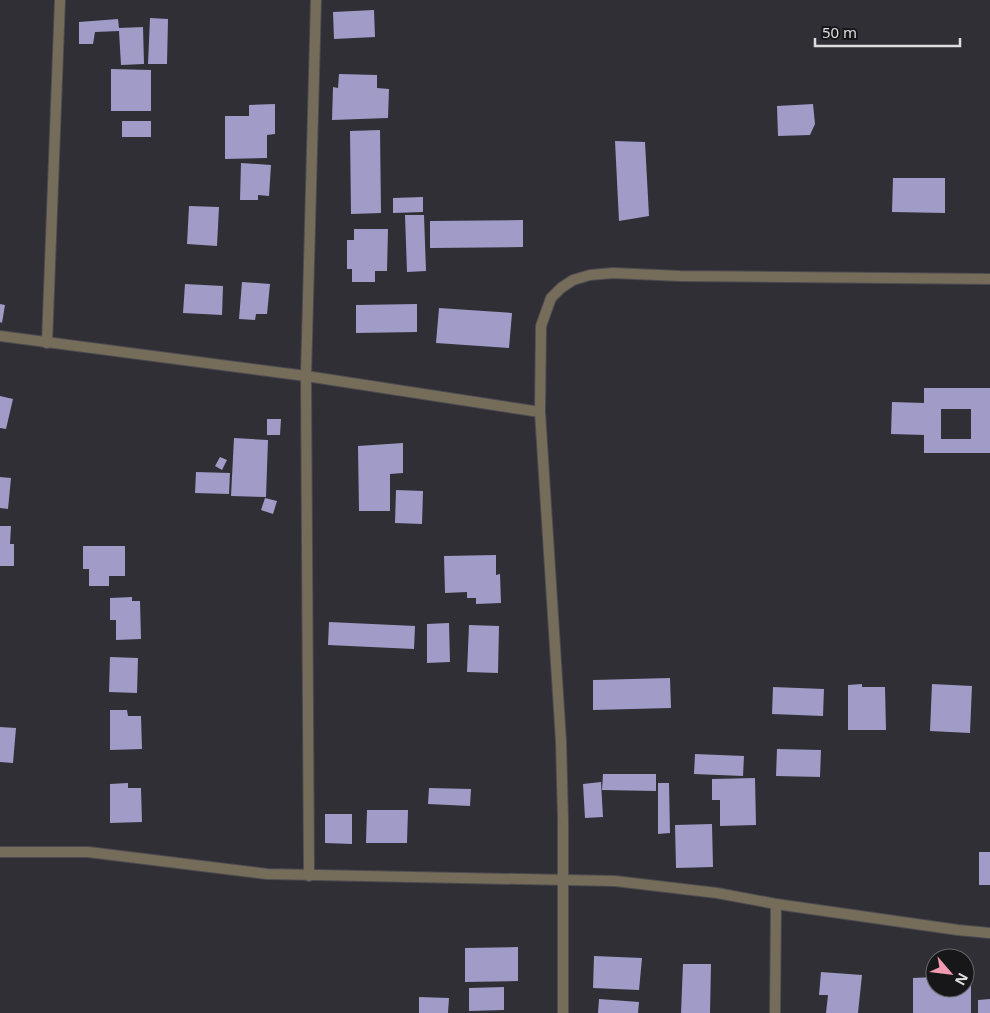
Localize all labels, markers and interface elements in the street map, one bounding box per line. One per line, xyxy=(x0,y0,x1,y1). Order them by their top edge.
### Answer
scale bar xyxy=(815,15,960,47)
text: 50 m xyxy=(822,22,857,42)
north arrow xyxy=(925,948,975,998)
text: N xyxy=(951,970,973,989)

